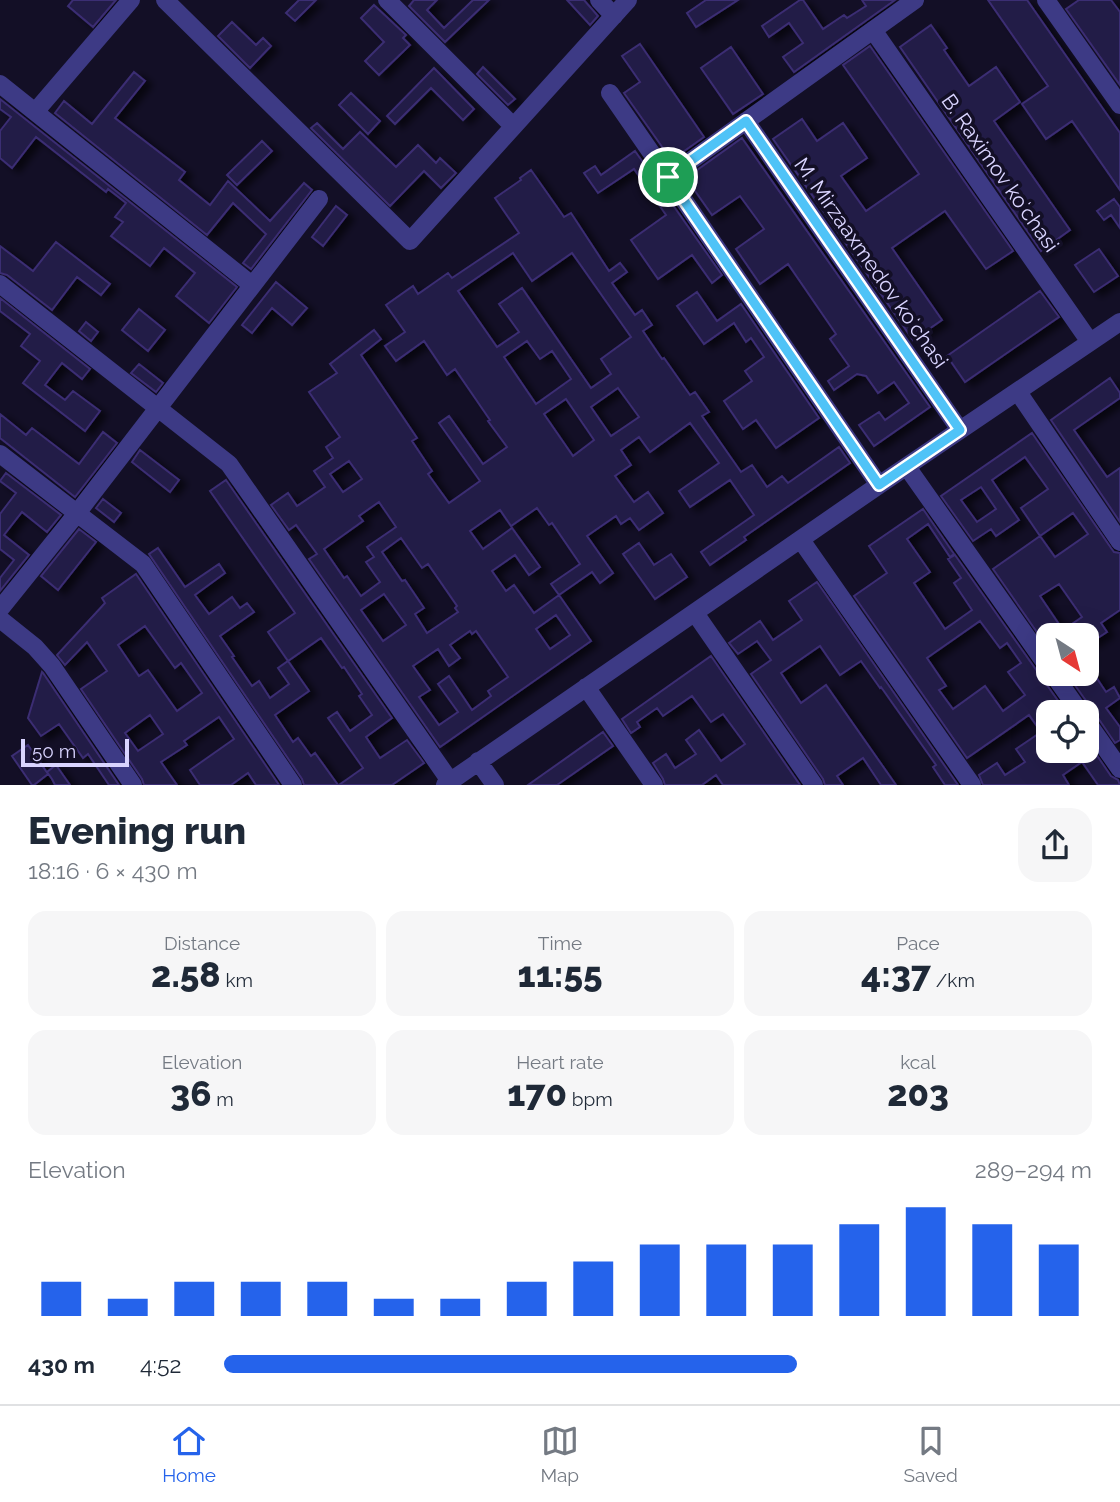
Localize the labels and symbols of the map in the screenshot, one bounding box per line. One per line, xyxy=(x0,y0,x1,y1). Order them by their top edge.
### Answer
street label: B. Raximov koʻchasi xyxy=(937,89,1064,257)
pin xyxy=(638,147,698,207)
street label: M. Mirzaaxmedov koʻchasi xyxy=(789,153,954,373)
north arrow xyxy=(1036,623,1099,686)
scale bar xyxy=(21,736,130,767)

